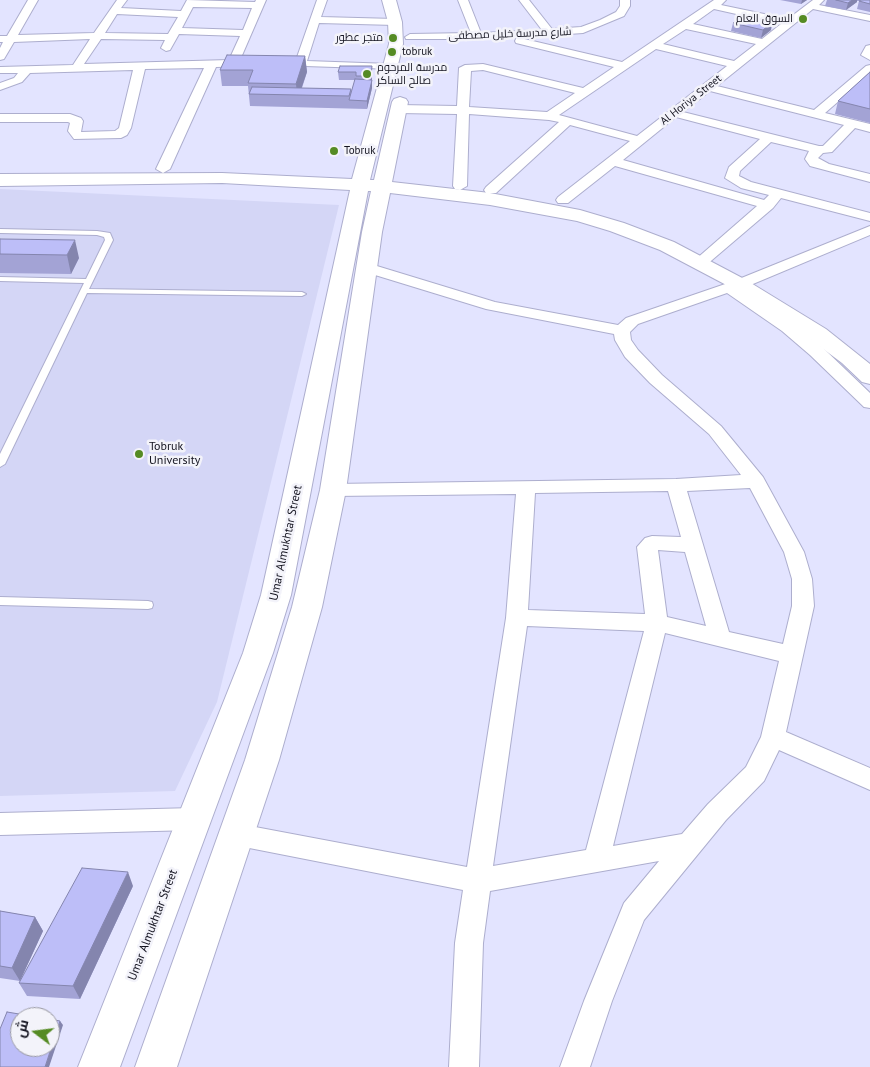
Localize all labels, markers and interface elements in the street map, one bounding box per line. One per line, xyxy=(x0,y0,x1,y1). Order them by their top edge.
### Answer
place label: السوق العام xyxy=(736,12,793,26)
marker: السوق العام xyxy=(797,13,809,25)
street label: شارع مدرسة خليل مصطفى xyxy=(448,25,572,43)
place label: متجر عطور xyxy=(336,31,383,45)
marker: متجر عطور xyxy=(387,32,399,44)
place label: tobruk xyxy=(402,45,432,59)
marker: tobruk xyxy=(386,46,398,58)
place label: مدرسة المرحوم صالح الساكر xyxy=(377,61,447,87)
marker: مدرسة المرحوم صالح الساكر xyxy=(361,68,373,80)
street label: Al Horiya Street xyxy=(658,72,724,128)
place label: Tobruk xyxy=(344,144,375,158)
marker: Tobruk xyxy=(328,145,340,157)
place label: Tobruk University xyxy=(149,440,200,468)
marker: Tobruk University xyxy=(133,448,145,460)
street label: Umar Almukhtar Street xyxy=(267,484,305,602)
street label: Umar Almukhtar Street xyxy=(125,867,181,983)
north arrow xyxy=(10,1007,60,1057)
text: ش xyxy=(10,1017,32,1039)

